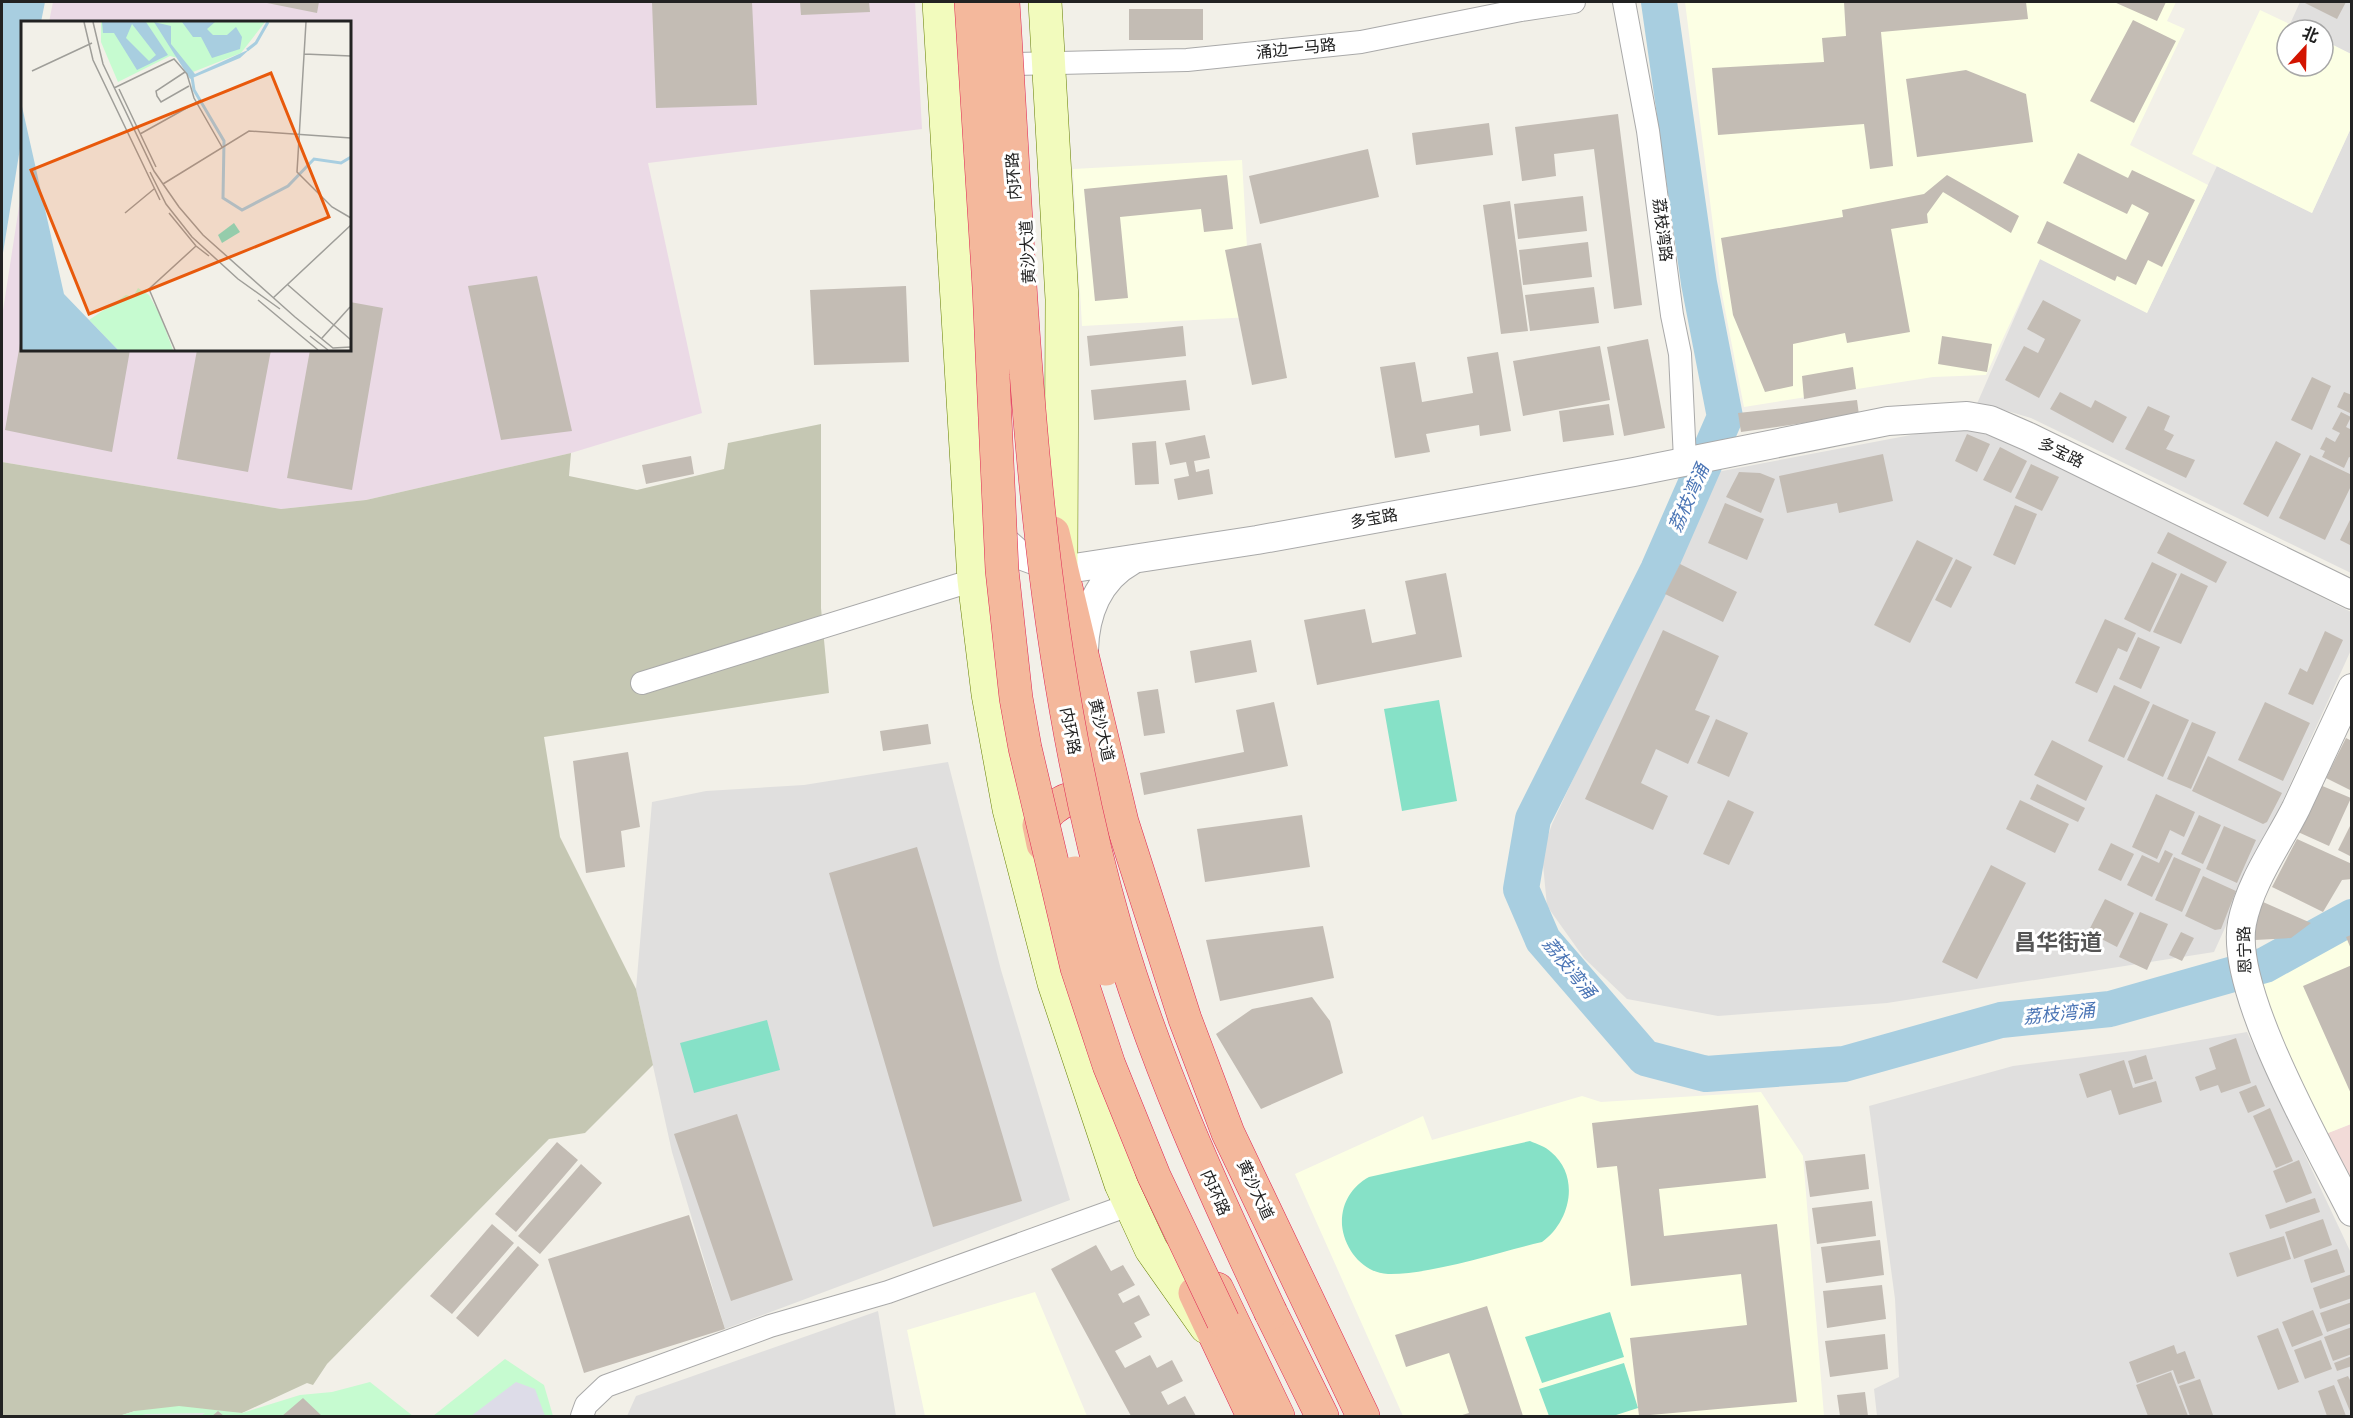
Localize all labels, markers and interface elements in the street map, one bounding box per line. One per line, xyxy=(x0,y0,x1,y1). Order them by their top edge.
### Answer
north arrow xyxy=(2275,18,2335,78)
inset map xyxy=(21,21,351,351)
text: 北 xyxy=(2299,23,2321,47)
street label: 涌边一马路 xyxy=(1255,35,1337,63)
street label: 内环路 xyxy=(1002,151,1026,201)
street label: 荔枝湾路 xyxy=(1648,197,1676,263)
street label: 黄沙大道 xyxy=(1016,220,1040,284)
street label: 多宝路 xyxy=(2035,433,2087,473)
water label: 荔枝湾涌 xyxy=(1664,459,1715,535)
street label: 多宝路 xyxy=(1349,505,1399,533)
street label: 黄沙大道 xyxy=(1084,697,1118,763)
street label: 内环路 xyxy=(1056,706,1084,756)
street label: 恩宁路 xyxy=(2234,926,2256,974)
district label: 昌华街道 xyxy=(2014,929,2102,956)
water label: 荔枝湾涌 xyxy=(1538,933,1601,1004)
water label: 荔枝湾涌 xyxy=(2022,999,2098,1029)
street label: 黄沙大道 xyxy=(1232,1157,1278,1223)
street label: 内环路 xyxy=(1196,1167,1234,1219)

